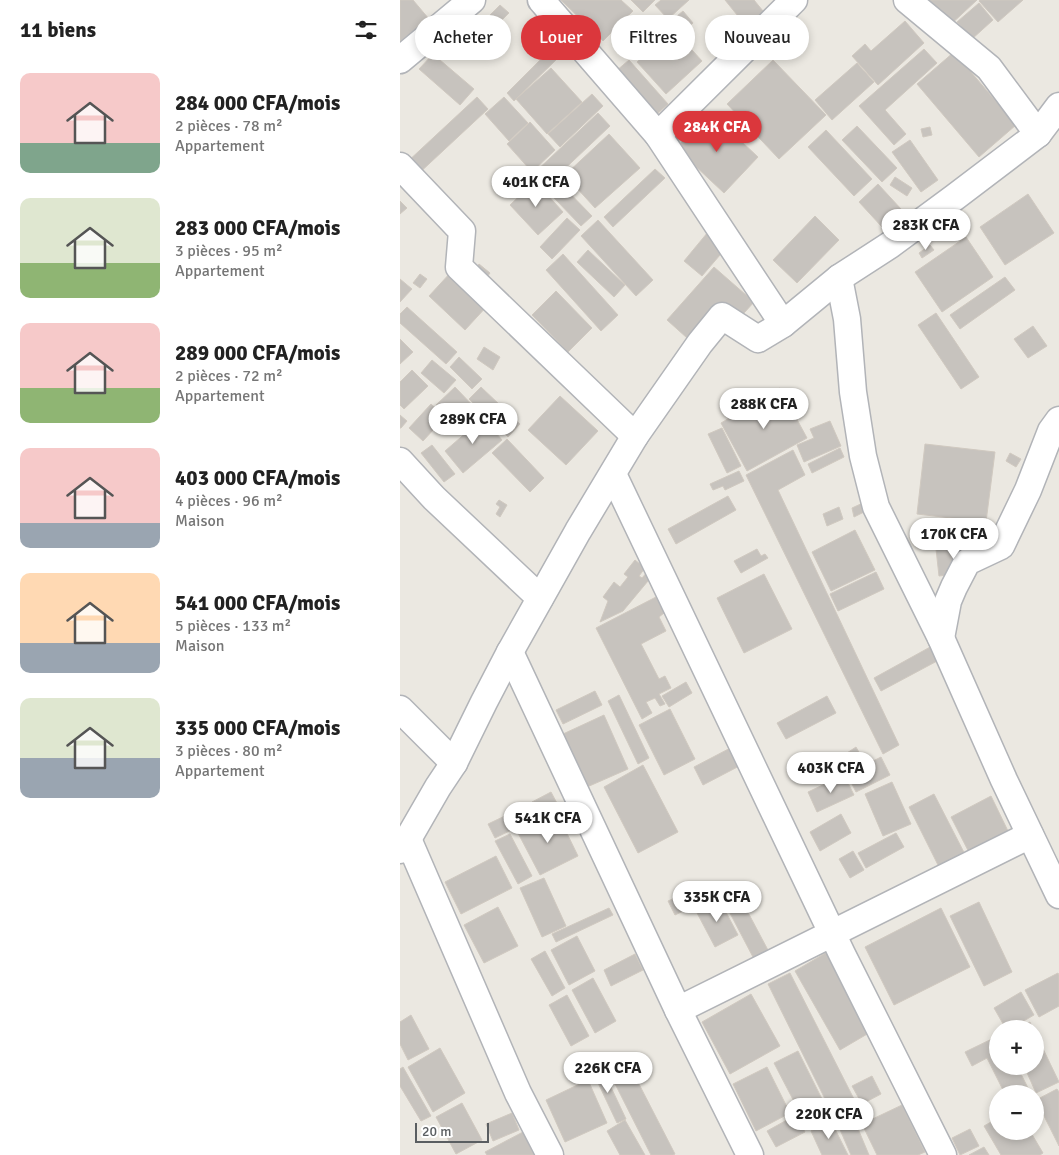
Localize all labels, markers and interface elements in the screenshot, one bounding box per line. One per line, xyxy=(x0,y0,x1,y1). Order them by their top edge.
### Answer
chip: Acheter xyxy=(415,15,511,60)
chip: Louer xyxy=(521,15,601,60)
chip: Filtres xyxy=(611,15,695,60)
chip: Nouveau xyxy=(705,15,809,60)
icon: filters xyxy=(352,16,380,44)
text: 11 biens xyxy=(20,17,96,43)
text: 284 000 CFA/mois xyxy=(175,90,340,116)
icon: home xyxy=(60,93,120,153)
pin: 284K CFA xyxy=(665,110,769,153)
text: 2 pièces · 78 m² xyxy=(175,116,283,136)
text: 284K CFA xyxy=(684,117,750,137)
text: Appartement xyxy=(175,136,265,156)
pin: 401K CFA xyxy=(484,166,588,208)
text: 401K CFA xyxy=(503,172,569,192)
pin: 283K CFA xyxy=(874,208,978,251)
text: 283 000 CFA/mois xyxy=(175,215,340,241)
text: 283K CFA xyxy=(893,215,959,235)
icon: home xyxy=(60,218,120,278)
text: 3 pièces · 95 m² xyxy=(175,241,283,261)
text: Appartement xyxy=(175,261,265,281)
text: 289 000 CFA/mois xyxy=(175,340,340,366)
icon: home xyxy=(60,343,120,403)
text: 2 pièces · 72 m² xyxy=(175,366,283,386)
text: Appartement xyxy=(175,386,265,406)
pin: 288K CFA xyxy=(712,388,816,430)
text: 288K CFA xyxy=(731,394,797,414)
pin: 289K CFA xyxy=(421,402,525,445)
text: 289K CFA xyxy=(440,409,506,429)
text: 403 000 CFA/mois xyxy=(175,465,340,491)
icon: home xyxy=(60,468,120,528)
text: 4 pièces · 96 m² xyxy=(175,491,283,511)
text: Maison xyxy=(175,511,224,531)
pin: 170K CFA xyxy=(902,518,1006,560)
text: 170K CFA xyxy=(921,524,987,544)
text: 541 000 CFA/mois xyxy=(175,590,340,616)
icon: home xyxy=(60,593,120,653)
text: 5 pièces · 133 m² xyxy=(175,616,291,636)
text: Maison xyxy=(175,636,224,656)
text: 335 000 CFA/mois xyxy=(175,715,340,741)
icon: home xyxy=(60,718,120,778)
text: 3 pièces · 80 m² xyxy=(175,741,283,761)
pin: 403K CFA xyxy=(779,752,883,794)
text: 403K CFA xyxy=(798,758,864,778)
text: Appartement xyxy=(175,761,265,781)
pin: 541K CFA xyxy=(496,802,600,844)
text: 541K CFA xyxy=(515,808,581,828)
pin: 335K CFA xyxy=(665,880,769,923)
text: 335K CFA xyxy=(684,887,750,907)
map controls xyxy=(989,1020,1044,1140)
button: + xyxy=(989,1020,1044,1075)
pin: 226K CFA xyxy=(556,1052,660,1094)
text: 226K CFA xyxy=(575,1058,641,1078)
button: − xyxy=(989,1085,1044,1140)
pin: 220K CFA xyxy=(777,1098,881,1140)
text: 220K CFA xyxy=(796,1104,862,1124)
scale bar xyxy=(415,1120,489,1143)
text: 20 m xyxy=(422,1123,451,1140)

